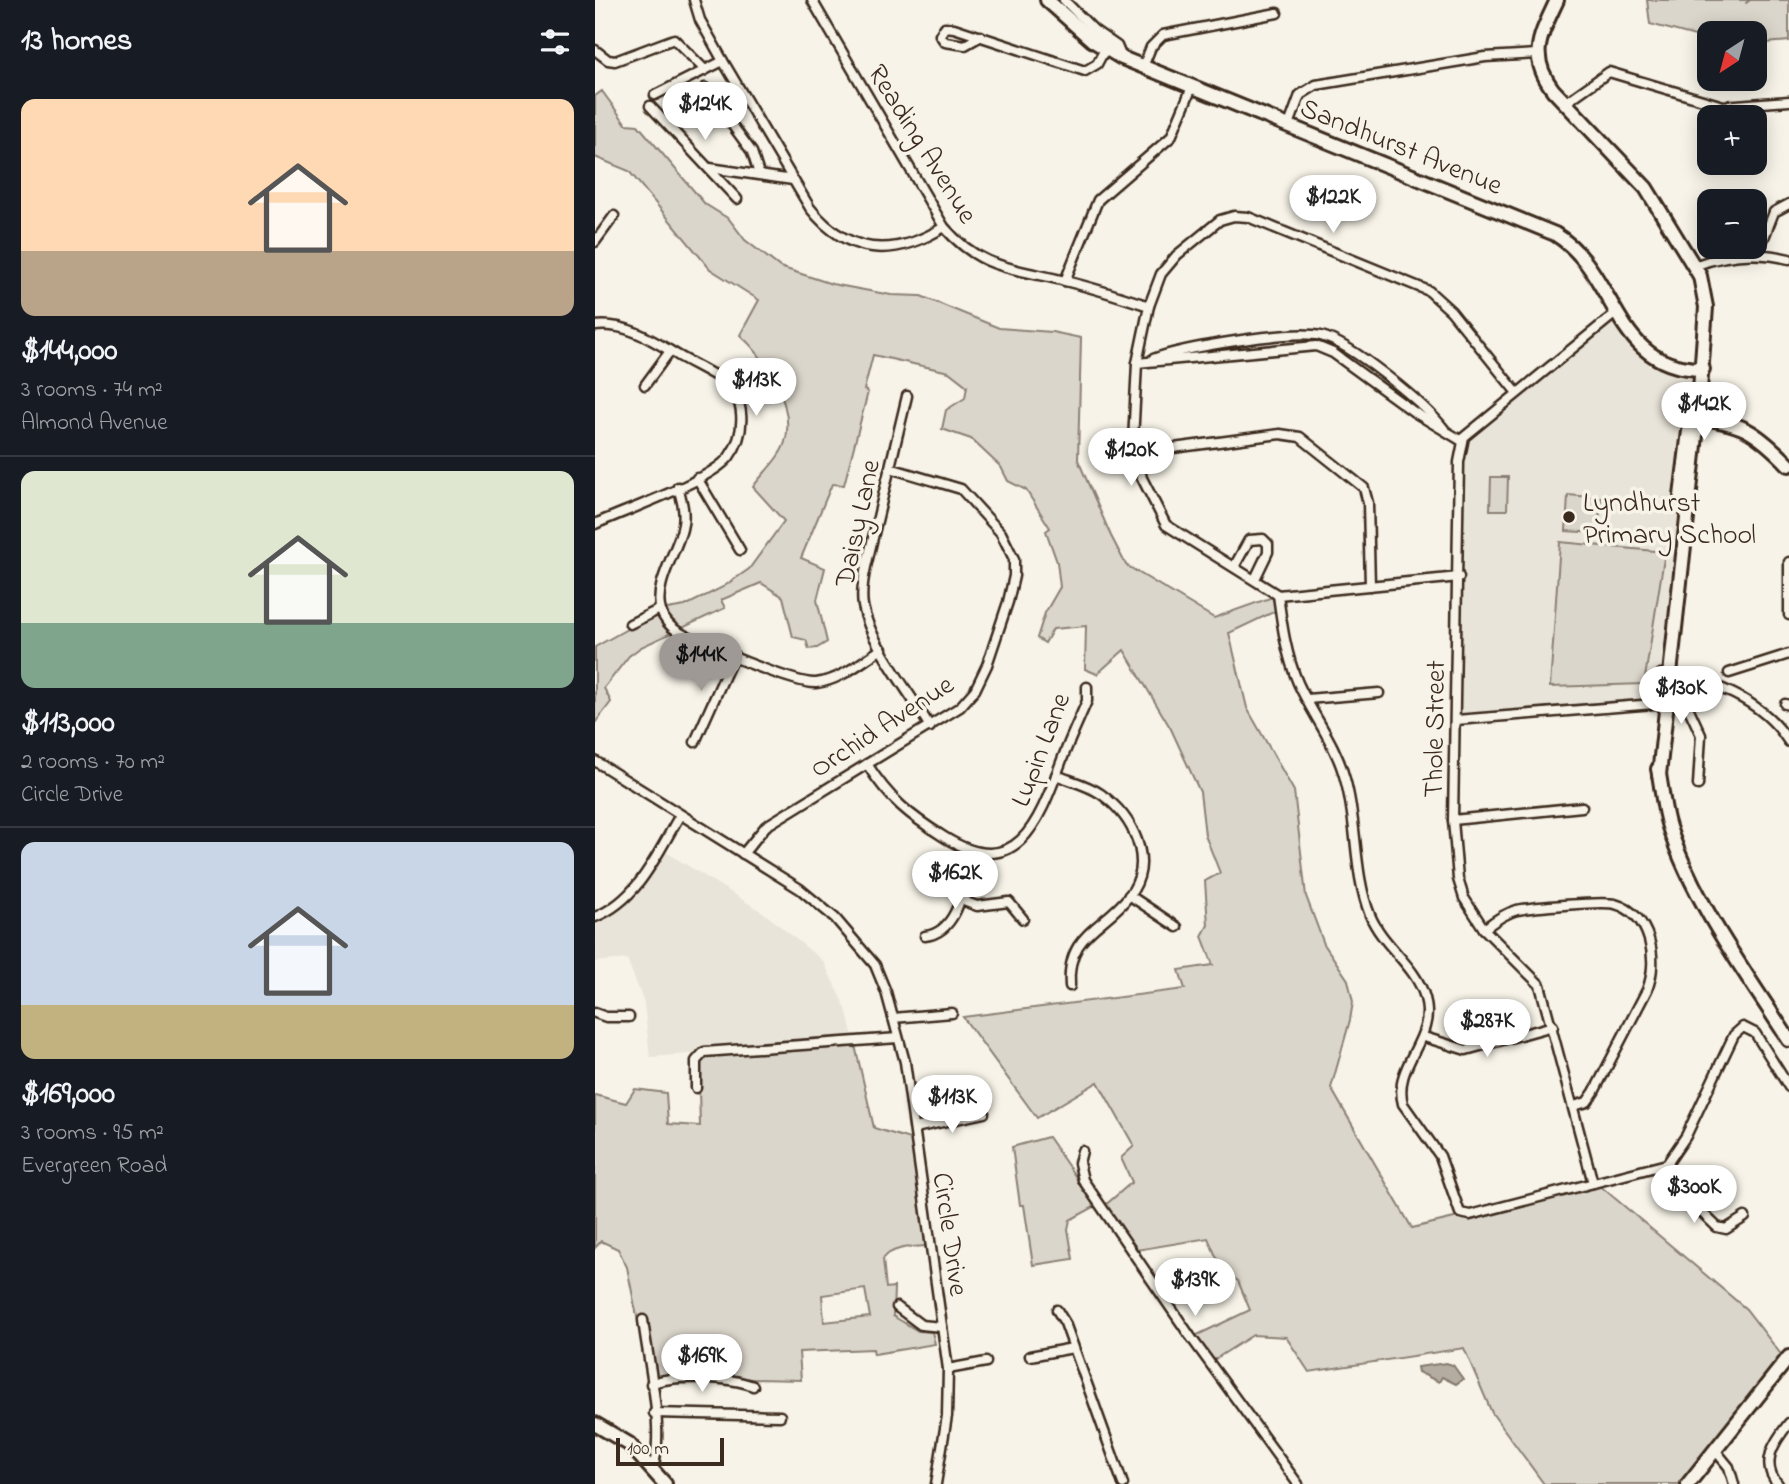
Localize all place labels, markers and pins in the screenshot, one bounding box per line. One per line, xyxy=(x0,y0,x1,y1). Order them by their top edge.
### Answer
pin: $124K xyxy=(656,82,754,142)
pin: $122K xyxy=(1284,176,1382,235)
pin: $113K xyxy=(707,358,805,418)
pin: $142K xyxy=(1655,382,1753,442)
pin: $120K xyxy=(1082,428,1180,488)
place label: Lyndhurst Primary School xyxy=(1583,484,1756,557)
marker: Lyndhurst Primary School xyxy=(1561,509,1577,525)
pin: $144K xyxy=(652,634,750,693)
pin: $130K xyxy=(1632,666,1730,726)
pin: $162K xyxy=(906,852,1004,911)
pin: $287K xyxy=(1438,1000,1536,1059)
pin: $113K xyxy=(903,1076,1001,1135)
pin: $300K xyxy=(1645,1166,1743,1225)
pin: $139K xyxy=(1146,1258,1244,1318)
pin: $169K xyxy=(653,1334,751,1394)

